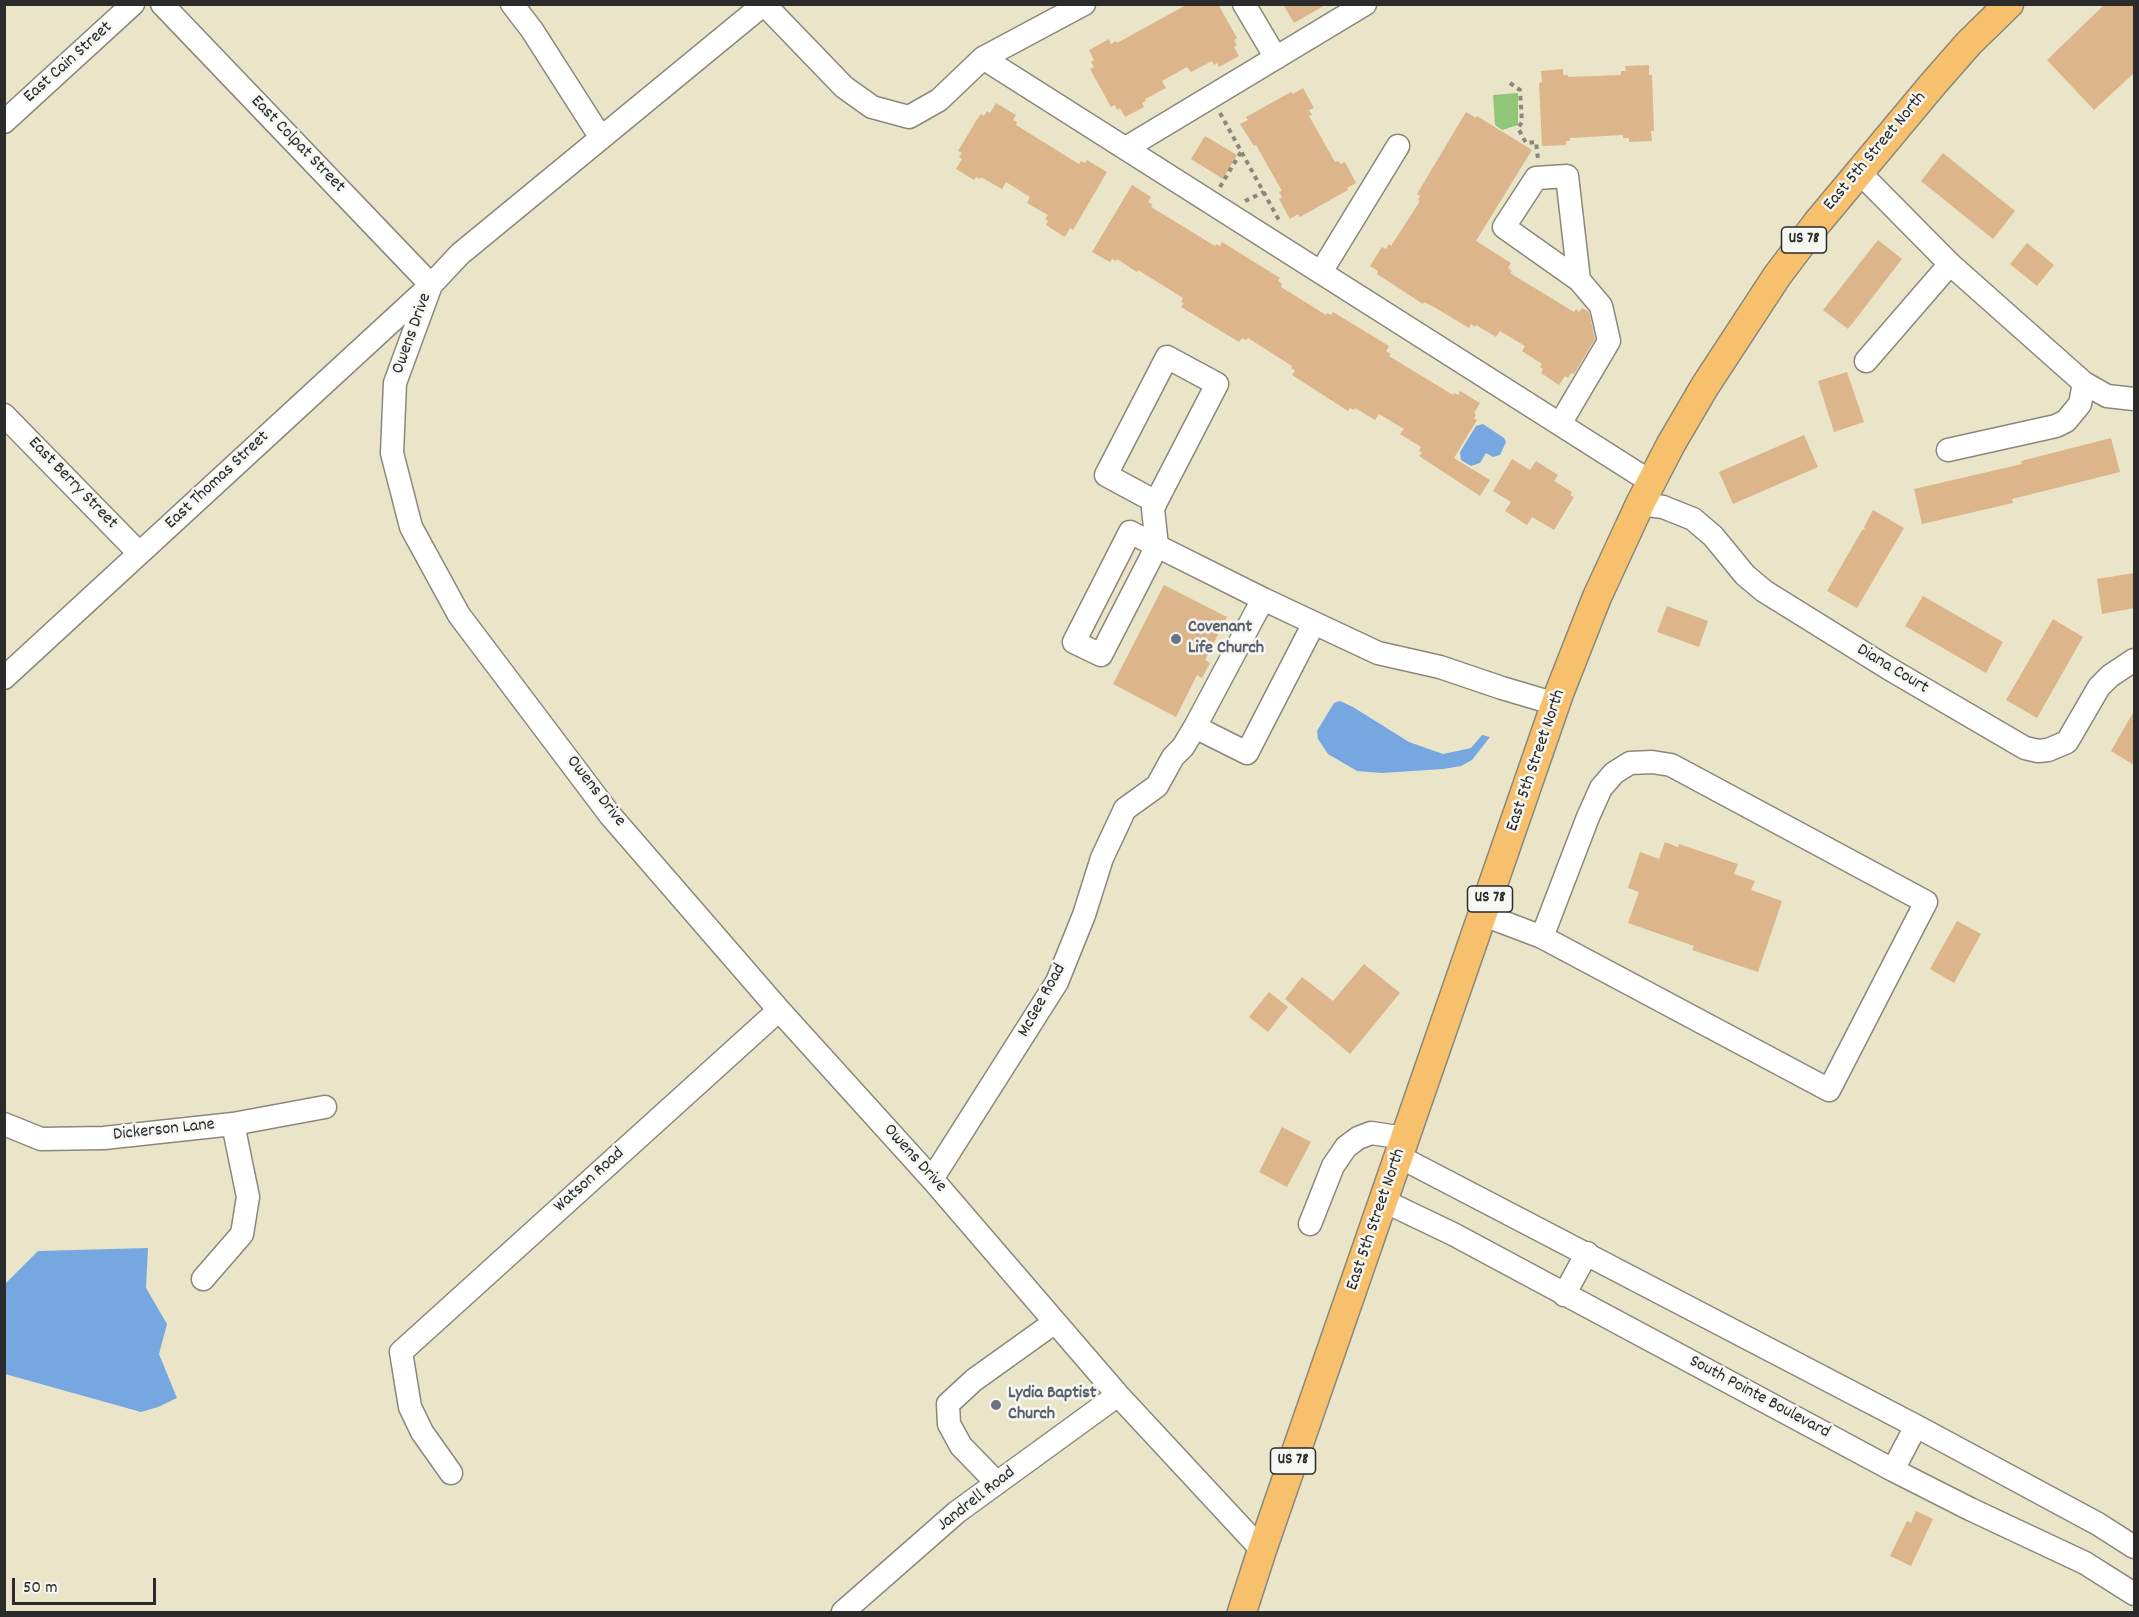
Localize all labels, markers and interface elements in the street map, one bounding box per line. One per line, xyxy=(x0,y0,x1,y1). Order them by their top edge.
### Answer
street label: East Cain Street xyxy=(20,18,118,108)
street label: East 5th Street North xyxy=(1820,88,1932,216)
street label: East Colpat Street xyxy=(245,92,349,198)
road number: US 78 xyxy=(1782,227,1826,253)
street label: Owens Drive xyxy=(388,291,438,377)
street label: East Thomas Street xyxy=(161,427,275,535)
street label: East Berry Street xyxy=(23,433,121,535)
place label: Covenant Life Church xyxy=(1188,618,1264,660)
marker: Covenant Life Church xyxy=(1169,632,1183,646)
street label: Diana Court xyxy=(1852,640,1932,700)
street label: East 5th Street North xyxy=(1503,687,1571,835)
street label: Owens Drive xyxy=(560,752,630,832)
road number: US 78 xyxy=(1468,886,1512,912)
street label: McGee Road xyxy=(1014,961,1072,1041)
street label: Dickerson Lane xyxy=(112,1115,216,1147)
street label: Owens Drive xyxy=(878,1120,950,1198)
street label: Watson Road xyxy=(550,1144,630,1218)
street label: East 5th Street North xyxy=(1343,1146,1411,1294)
street label: South Pointe Boulevard xyxy=(1685,1352,1833,1444)
place label: Lydia Baptist Church xyxy=(1008,1384,1096,1426)
marker: Lydia Baptist Church xyxy=(989,1398,1003,1412)
road number: US 78 xyxy=(1270,1448,1316,1474)
street label: Jandrell Road xyxy=(934,1463,1020,1537)
scale bar xyxy=(15,1566,159,1604)
text: 50 m xyxy=(23,1576,58,1601)

